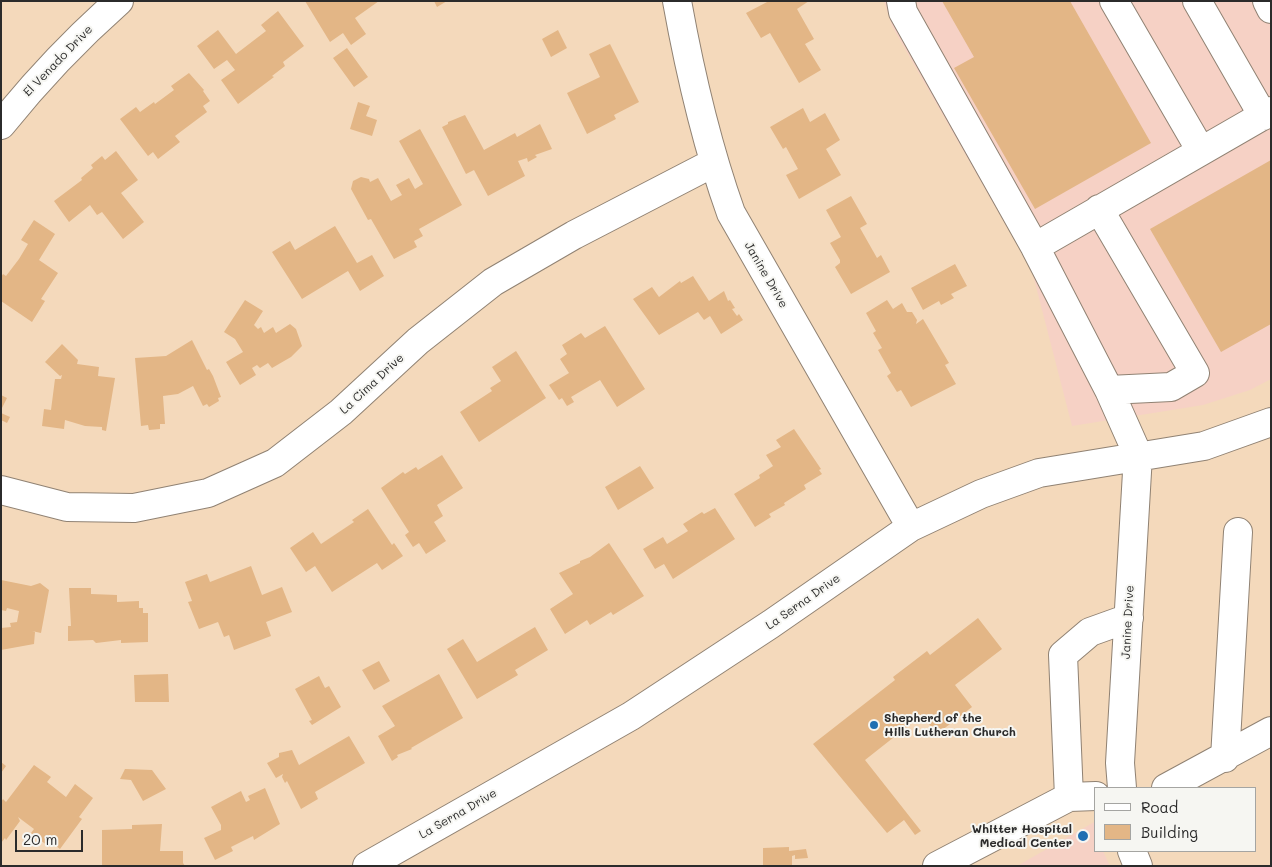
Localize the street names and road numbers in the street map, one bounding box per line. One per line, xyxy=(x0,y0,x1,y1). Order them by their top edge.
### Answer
street label: El Venado Drive xyxy=(20,22,96,100)
street label: Janine Drive xyxy=(741,239,791,311)
street label: La Cima Drive xyxy=(337,351,407,417)
street label: La Serna Drive xyxy=(763,571,843,633)
street label: Janine Drive xyxy=(1119,585,1137,659)
street label: La Serna Drive xyxy=(417,786,499,842)

